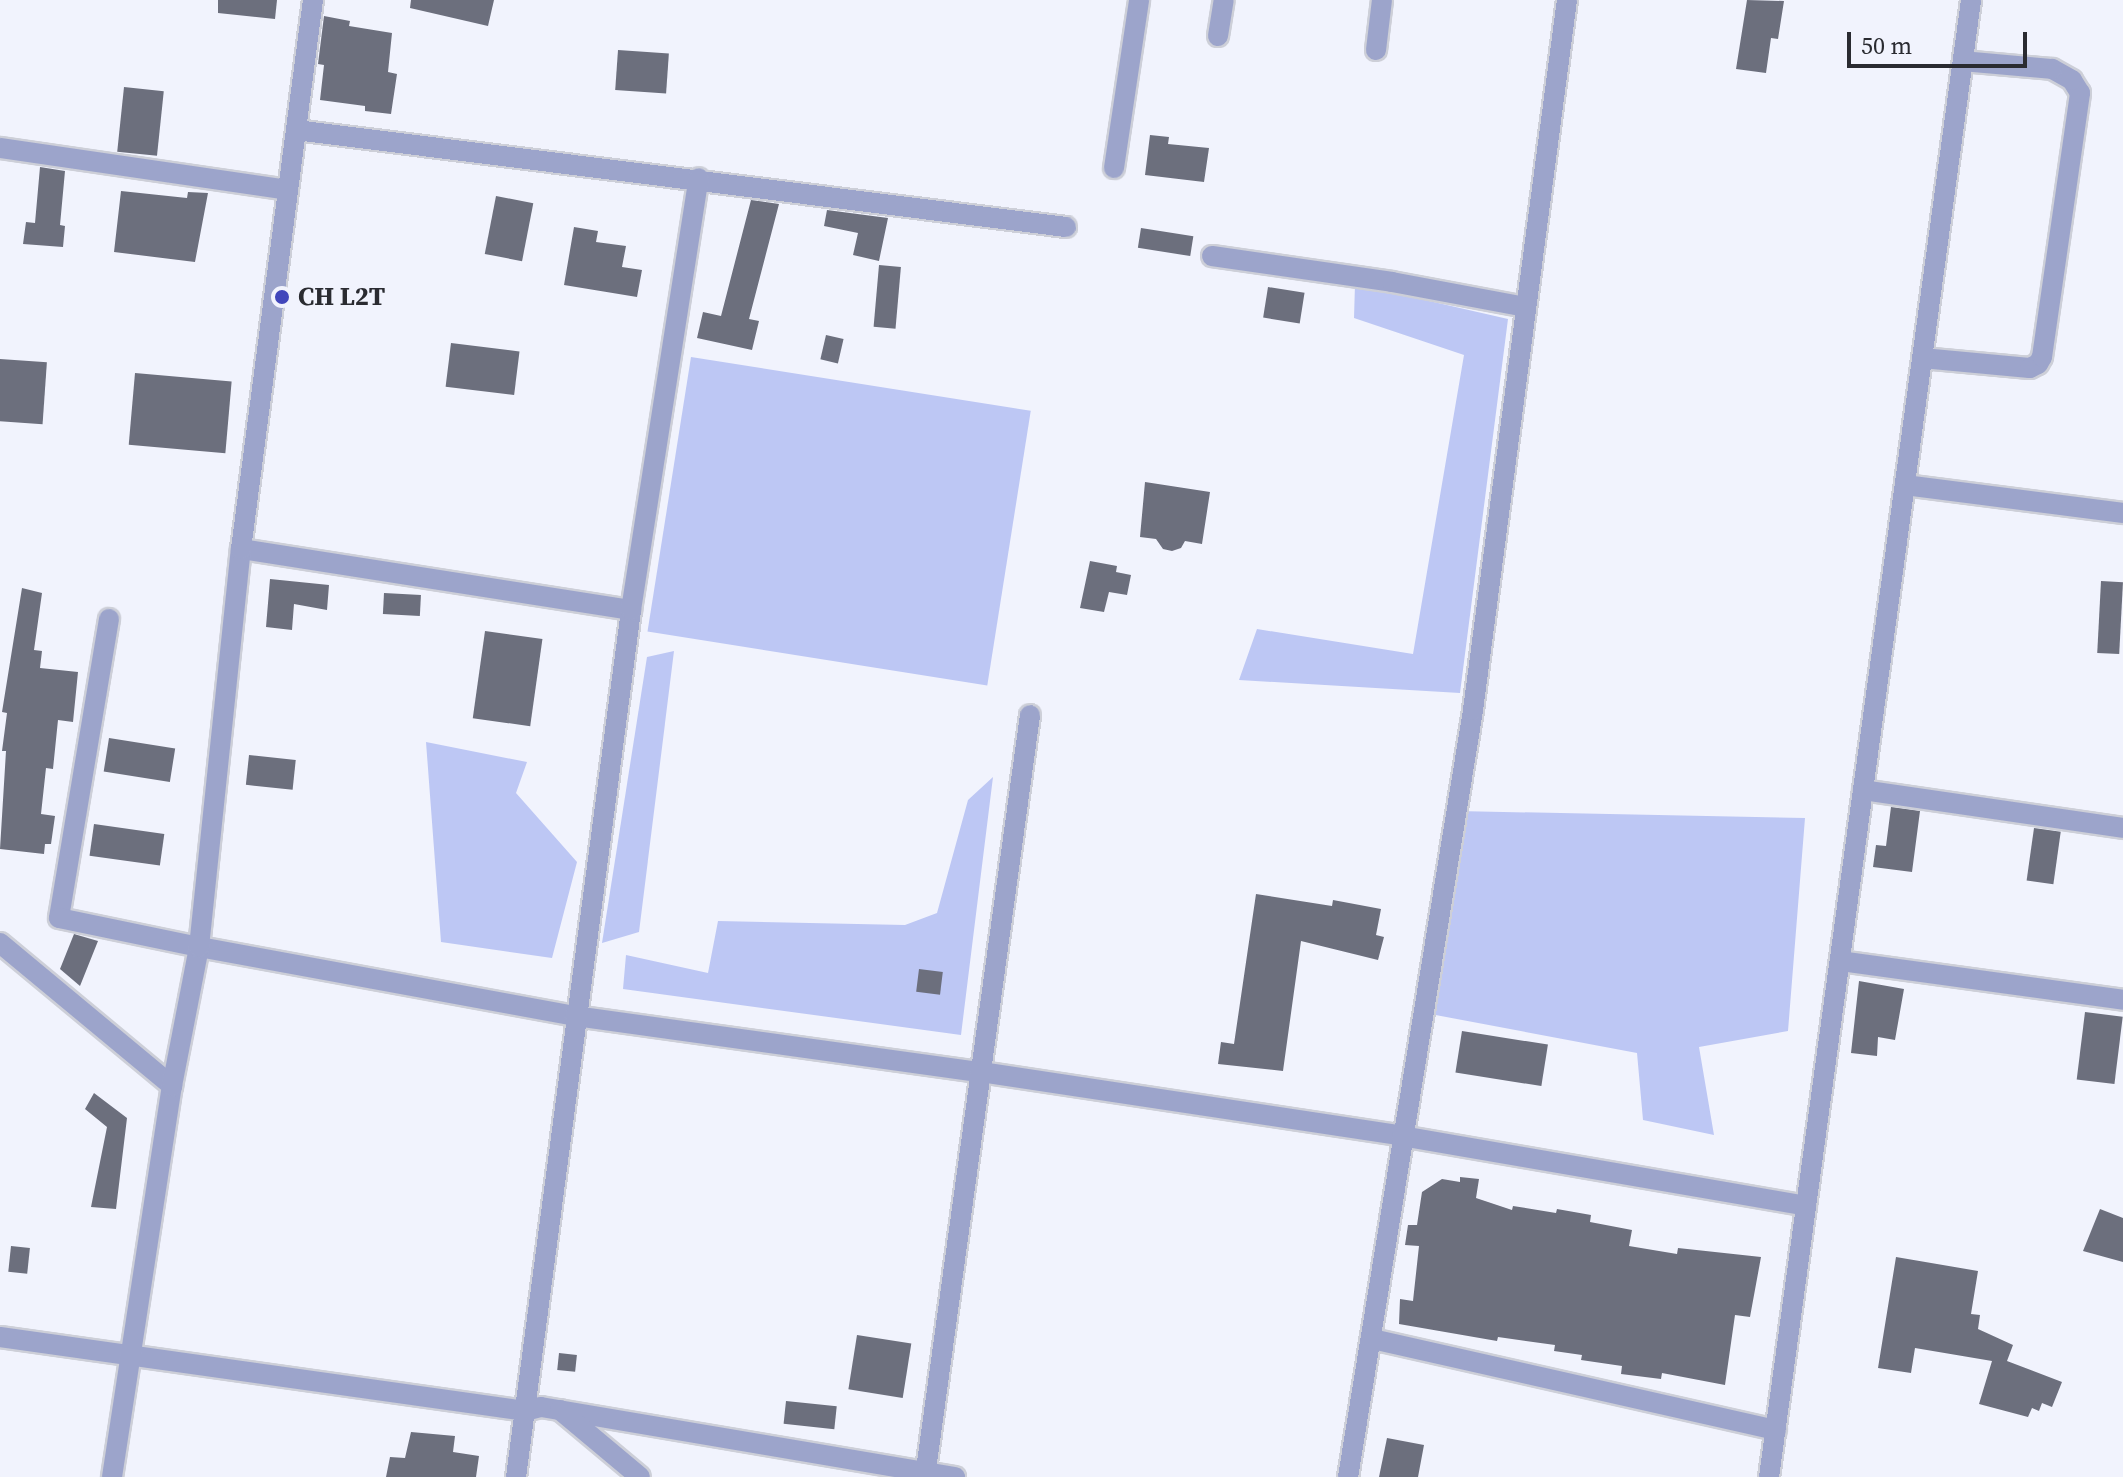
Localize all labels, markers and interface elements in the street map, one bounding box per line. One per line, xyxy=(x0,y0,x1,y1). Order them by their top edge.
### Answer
scale bar xyxy=(1851,16,2031,66)
text: 50 m xyxy=(1861,29,1912,62)
place label: CH L2T xyxy=(298,281,385,313)
marker: CH L2T xyxy=(273,288,291,306)

